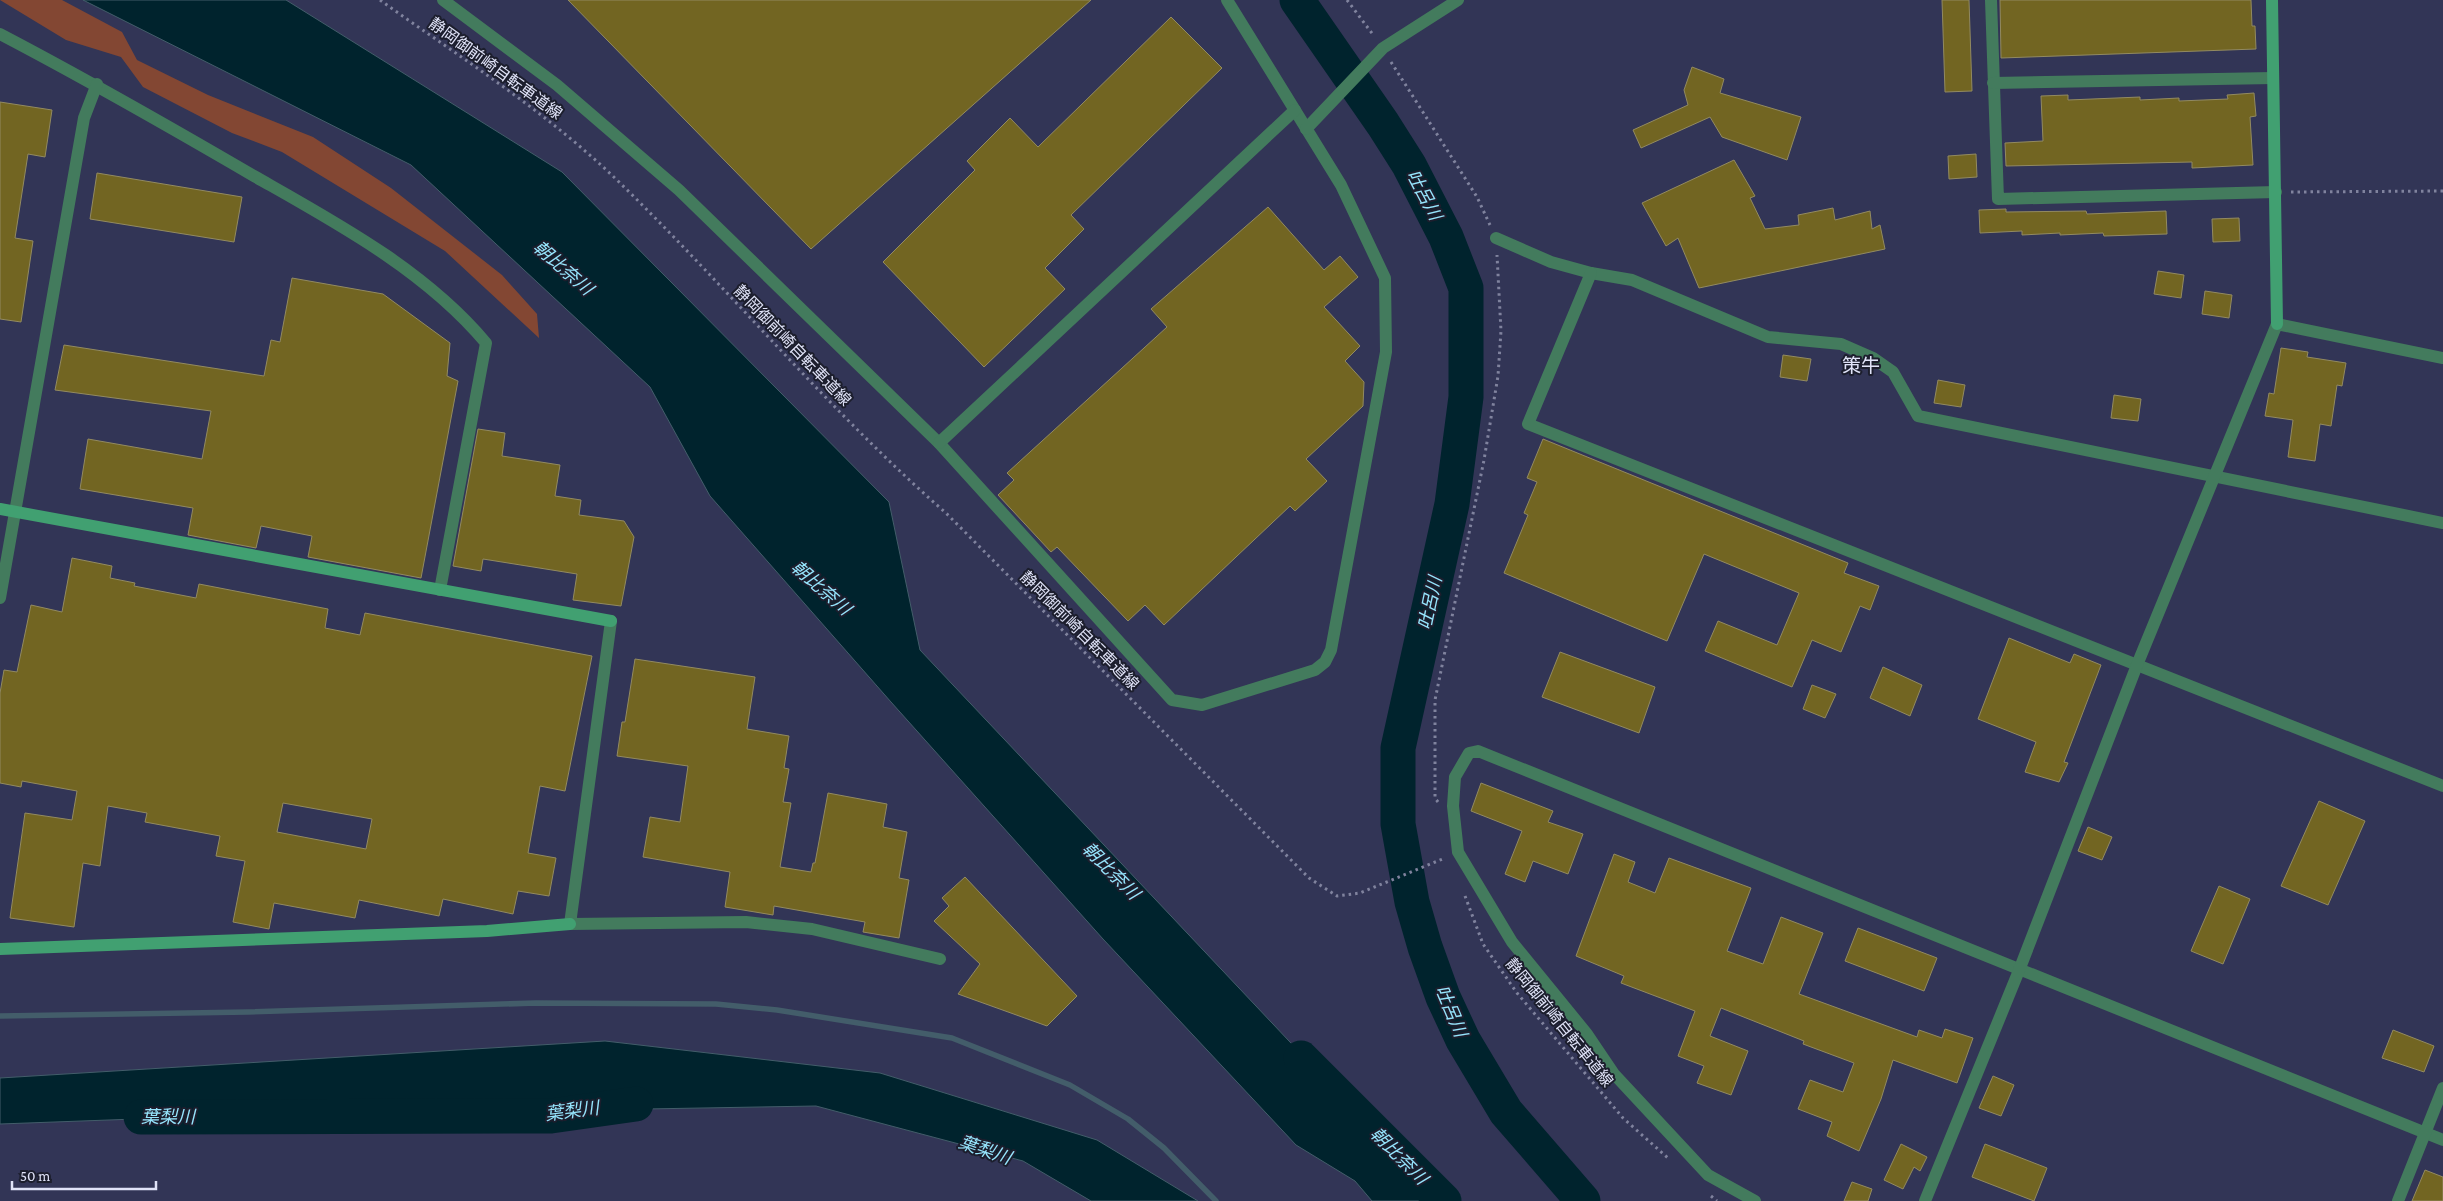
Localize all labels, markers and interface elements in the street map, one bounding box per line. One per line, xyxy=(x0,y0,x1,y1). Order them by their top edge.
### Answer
street label: 静岡御前崎自転車道線 xyxy=(426,15,565,122)
water label: 吐呂川 xyxy=(1402,166,1446,225)
water label: 朝比奈川 xyxy=(529,237,598,300)
street label: 静岡御前崎自転車道線 xyxy=(731,282,854,409)
district label: 策牛 xyxy=(1842,355,1880,376)
water label: 朝比奈川 xyxy=(787,557,856,620)
street label: 静岡御前崎自転車道線 xyxy=(1017,568,1142,693)
water label: 吐呂川 xyxy=(1415,573,1446,631)
water label: 朝比奈川 xyxy=(1078,838,1145,905)
street label: 静岡御前崎自転車道線 xyxy=(1503,955,1617,1090)
water label: 吐呂川 xyxy=(1431,982,1472,1042)
water label: 葉梨川 xyxy=(544,1098,602,1124)
water label: 葉梨川 xyxy=(141,1107,197,1127)
water label: 朝比奈川 xyxy=(1366,1123,1433,1190)
water label: 葉梨川 xyxy=(956,1132,1016,1169)
scale bar xyxy=(12,1158,156,1190)
text: 50 m xyxy=(20,1168,50,1184)

